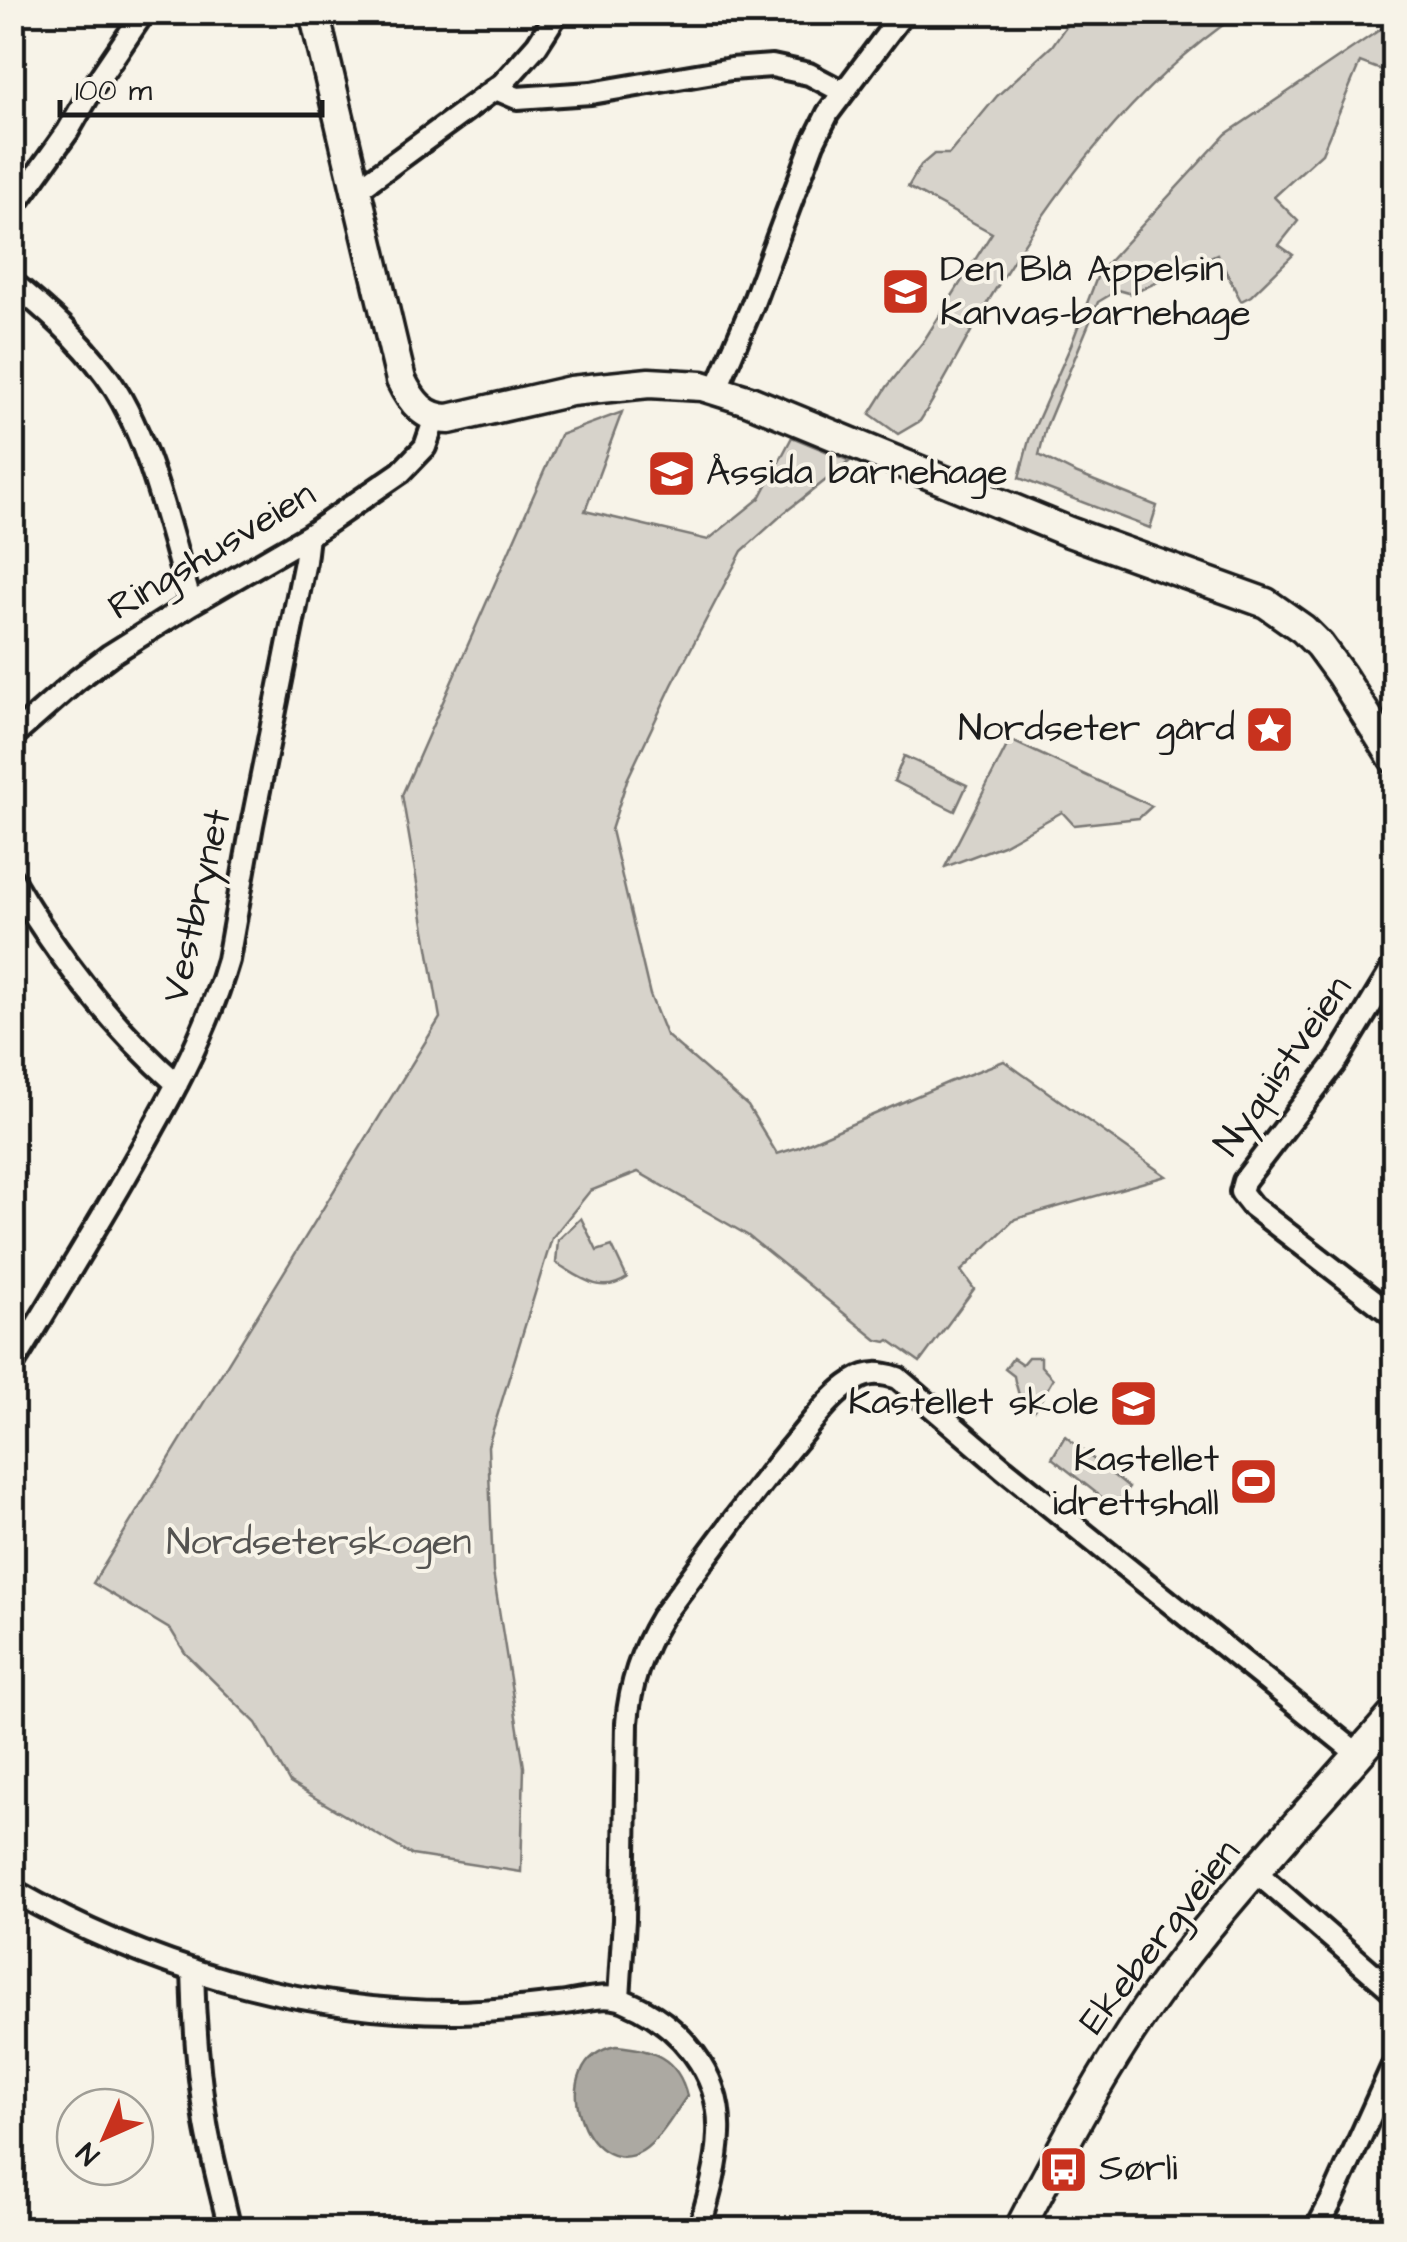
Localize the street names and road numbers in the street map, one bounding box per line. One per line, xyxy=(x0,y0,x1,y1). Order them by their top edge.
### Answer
street label: Ringshusveien xyxy=(99,469,325,633)
street label: Vestbrynet xyxy=(150,804,245,1008)
street label: Nyquistveien xyxy=(1202,965,1365,1167)
street label: Ekebergveien xyxy=(1067,1829,1253,2045)

